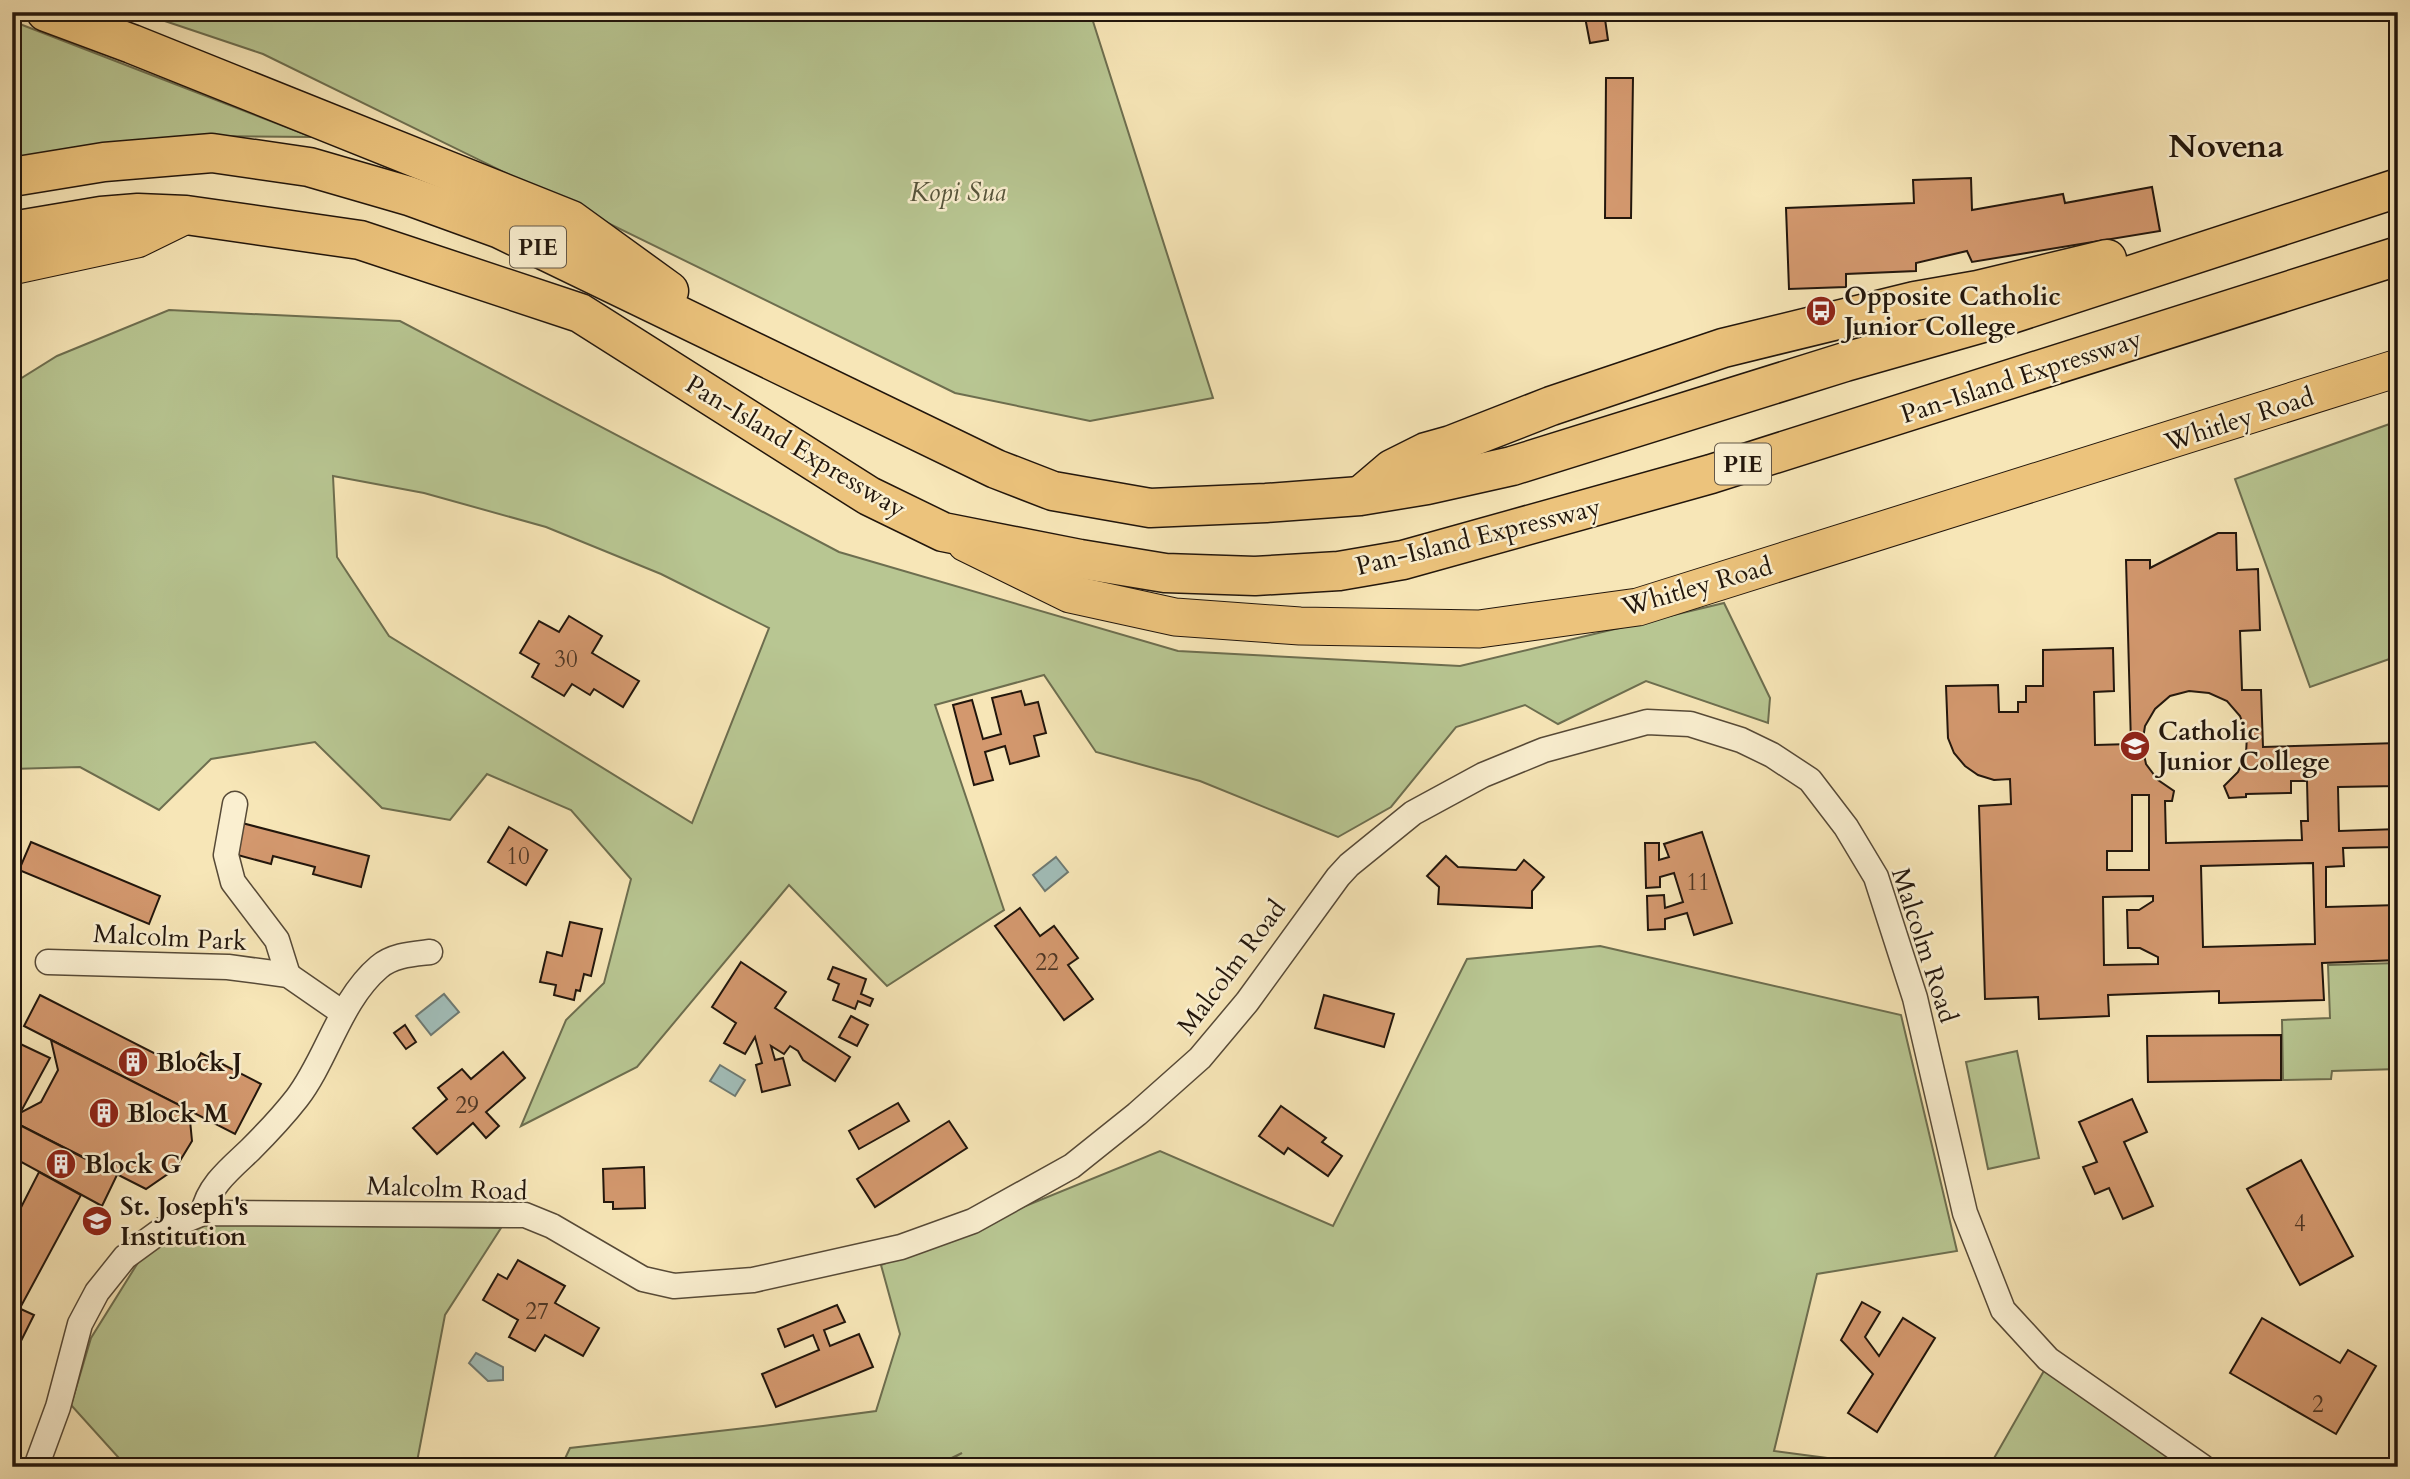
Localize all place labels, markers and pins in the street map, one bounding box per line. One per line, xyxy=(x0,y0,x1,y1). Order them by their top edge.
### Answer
place label: Opposite Catholic Junior College xyxy=(1840,279,2061,344)
bus stop icon: Opposite Catholic Junior College xyxy=(1804,294,1838,328)
place label: Catholic Junior College xyxy=(2154,714,2330,779)
school or university icon: Catholic Junior College xyxy=(2118,729,2152,763)
building icon: Block J xyxy=(116,1045,150,1079)
place label: Block J xyxy=(156,1045,242,1080)
building icon: Block M xyxy=(87,1096,121,1130)
place label: Block M xyxy=(127,1096,228,1131)
building icon: Block G xyxy=(44,1147,78,1181)
place label: Block G xyxy=(84,1147,181,1182)
place label: St. Joseph's Institution xyxy=(120,1189,248,1254)
school or university icon: St. Joseph's Institution xyxy=(80,1204,114,1238)

